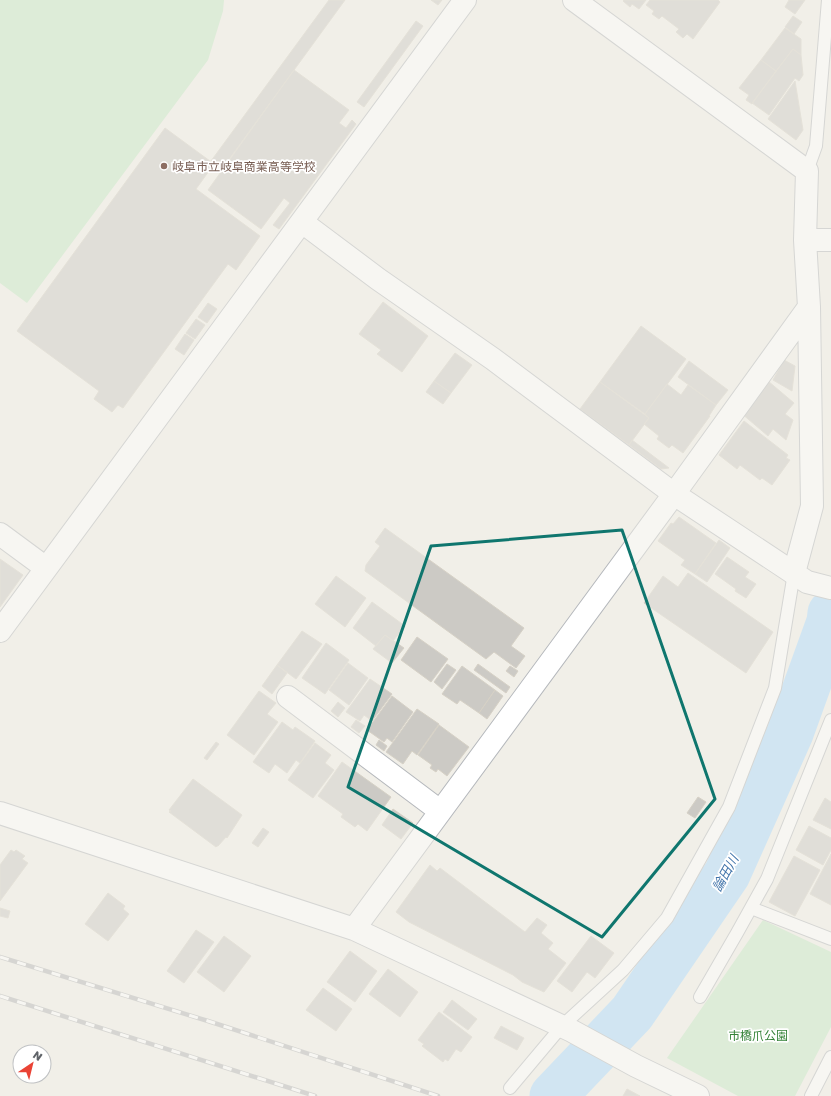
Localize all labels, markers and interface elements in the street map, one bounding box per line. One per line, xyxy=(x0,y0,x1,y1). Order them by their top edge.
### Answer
place label: 岐阜市立岐阜商業高等学校 xyxy=(172,159,316,174)
marker: 岐阜市立岐阜商業高等学校 xyxy=(159,161,169,171)
water label: 論田川 xyxy=(709,850,742,894)
park label: 市橋爪公園 xyxy=(728,1028,788,1043)
north arrow xyxy=(12,1044,52,1084)
text: N xyxy=(31,1048,45,1063)

